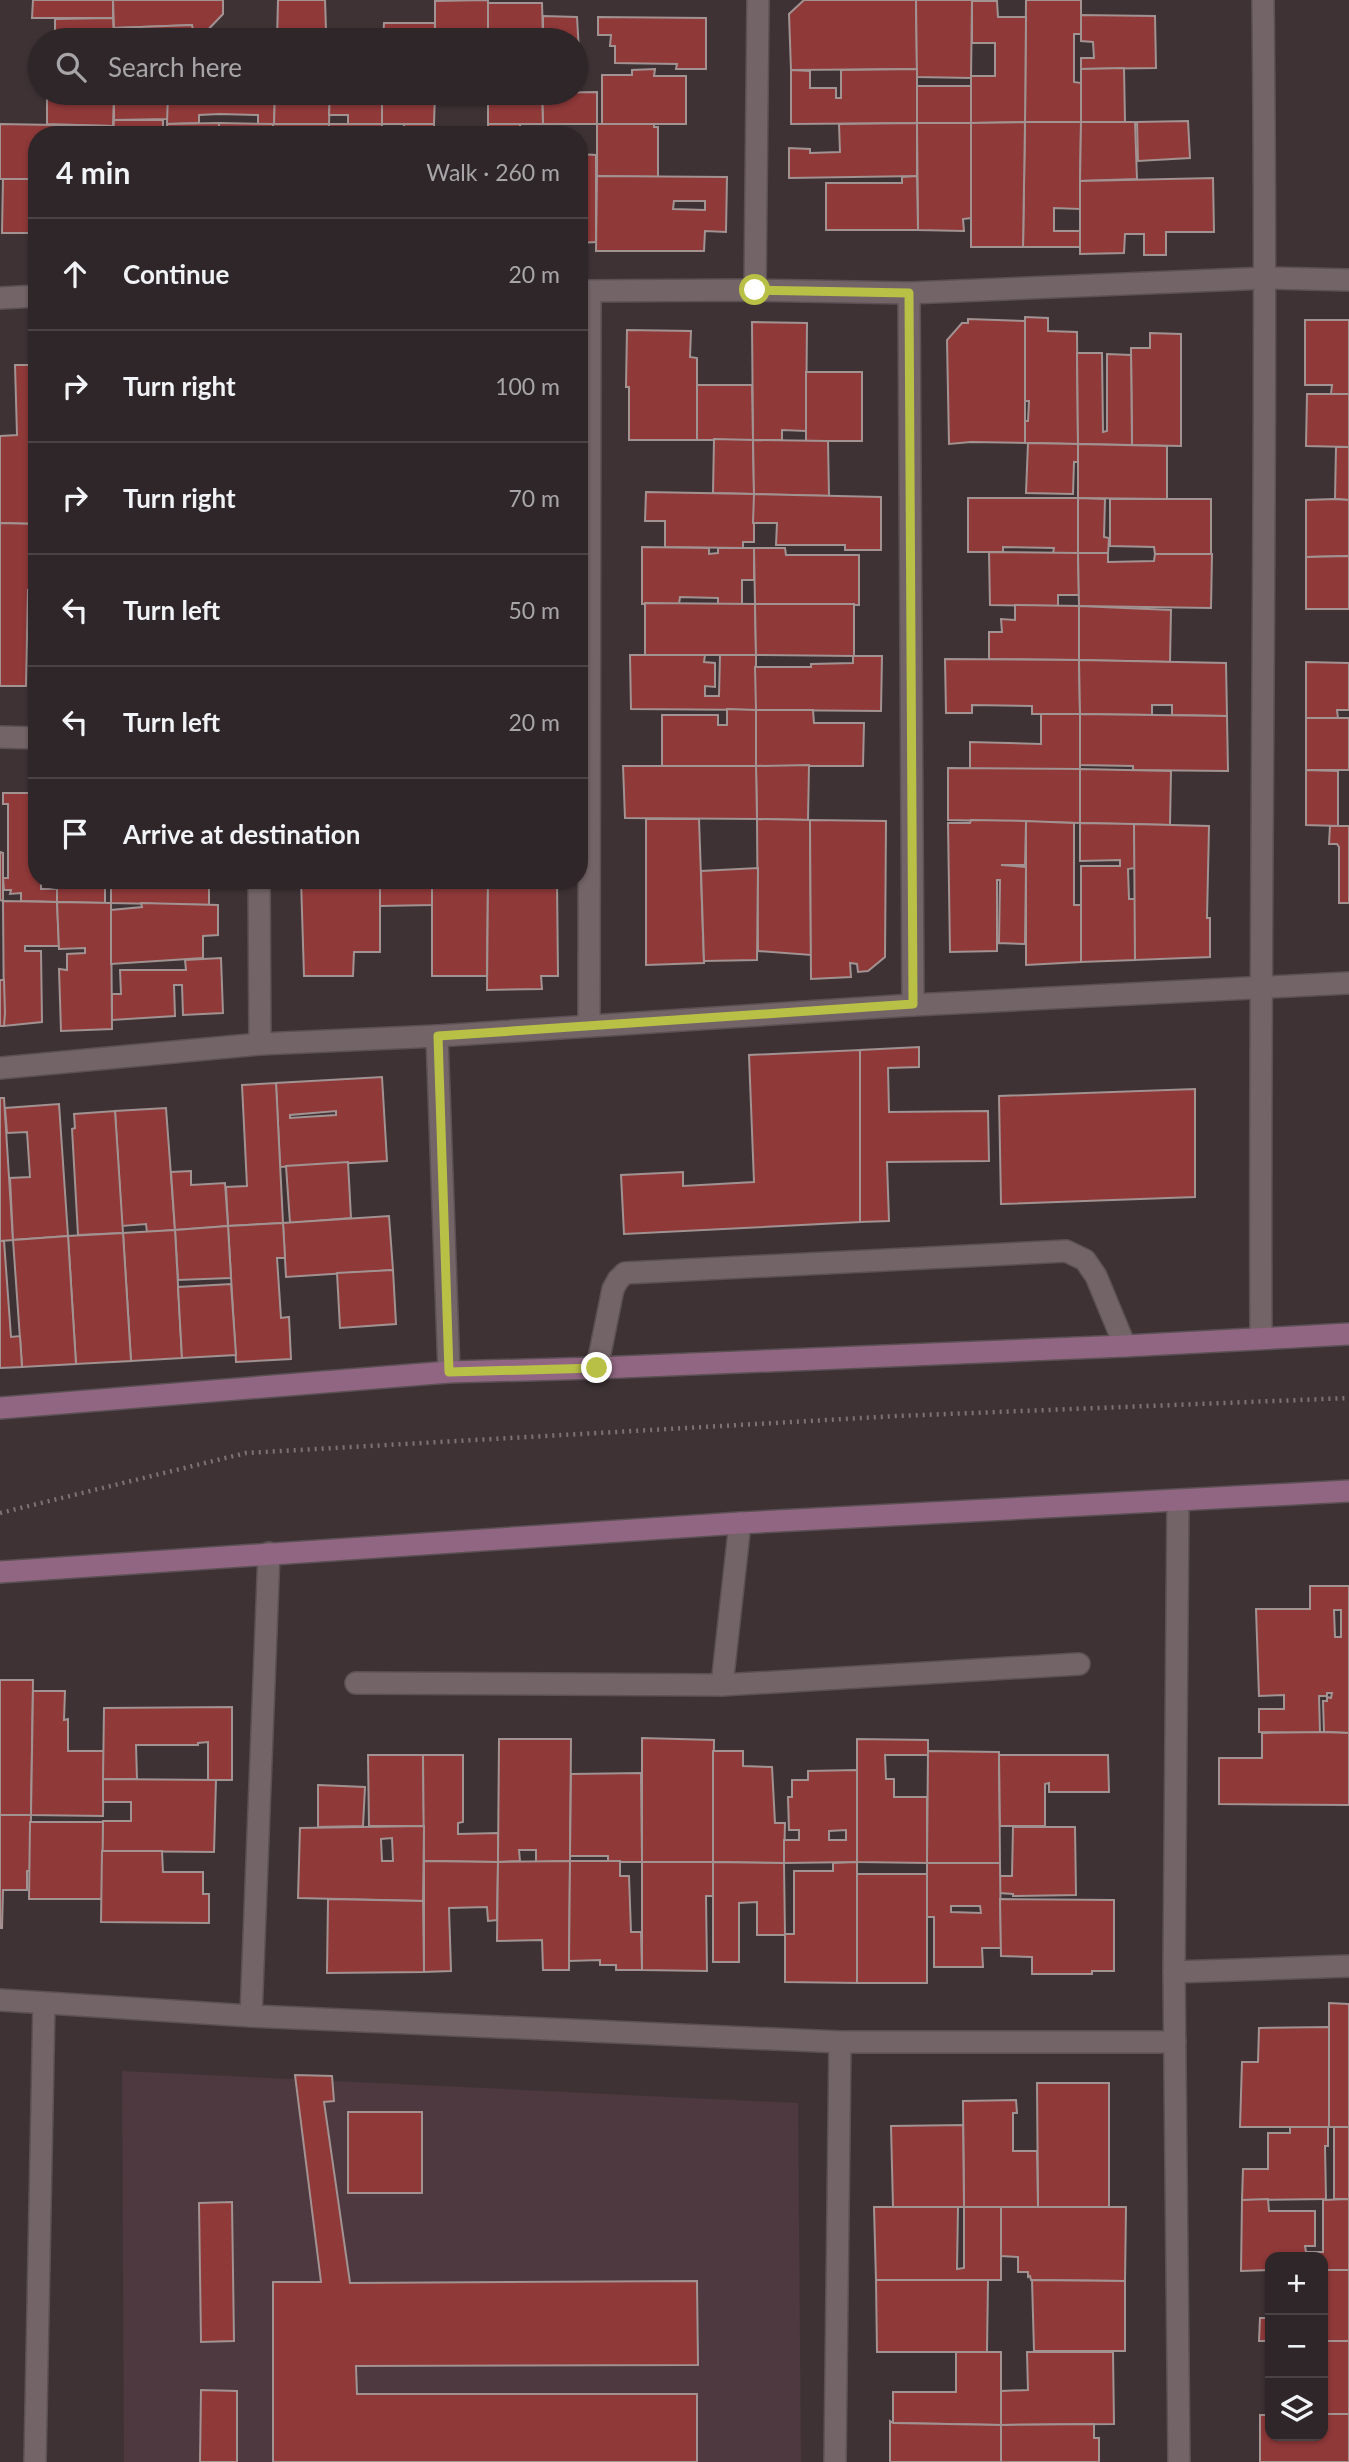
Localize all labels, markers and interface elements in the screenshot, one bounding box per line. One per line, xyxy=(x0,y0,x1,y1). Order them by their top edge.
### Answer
search box xyxy=(28,28,588,105)
icon: search xyxy=(52,48,90,86)
text: Search here xyxy=(108,51,242,83)
text: 4 min xyxy=(56,154,130,190)
text: Walk · 260 m xyxy=(426,158,560,186)
icon: ahead xyxy=(56,255,94,293)
text: Continue xyxy=(123,258,229,290)
text: 20 m xyxy=(509,260,560,288)
route start xyxy=(739,274,770,305)
icon: right xyxy=(56,367,94,405)
text: Turn right xyxy=(123,370,236,402)
text: 100 m xyxy=(495,372,560,400)
icon: right xyxy=(56,479,94,517)
text: Turn right xyxy=(123,482,236,514)
text: 70 m xyxy=(509,484,560,512)
icon: left xyxy=(56,591,94,629)
text: Turn left xyxy=(123,594,220,626)
text: 50 m xyxy=(509,596,560,624)
icon: left xyxy=(56,703,94,741)
text: Turn left xyxy=(123,706,220,738)
text: 20 m xyxy=(509,708,560,736)
icon: arrive xyxy=(56,815,94,853)
text: Arrive at destination xyxy=(123,818,360,850)
route end xyxy=(581,1352,612,1383)
map controls xyxy=(1265,2252,1328,2441)
button: + xyxy=(1265,2252,1328,2315)
button: − xyxy=(1265,2315,1328,2378)
button: layers xyxy=(1265,2378,1328,2441)

